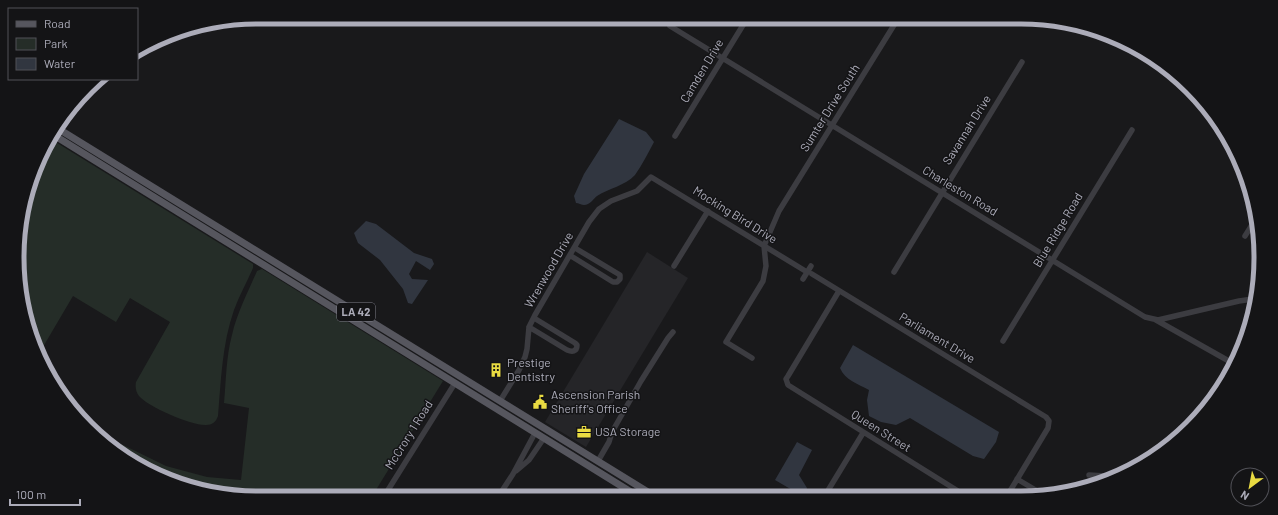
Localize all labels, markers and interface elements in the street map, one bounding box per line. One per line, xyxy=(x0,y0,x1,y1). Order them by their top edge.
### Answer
legend xyxy=(8,8,138,80)
text: Road xyxy=(44,16,71,30)
text: Park xyxy=(44,36,68,50)
street label: Camden Drive xyxy=(677,36,726,105)
text: Water xyxy=(44,56,76,70)
street label: Sumter Drive South xyxy=(797,61,862,154)
street label: Savannah Drive xyxy=(939,92,993,167)
street label: Charleston Road xyxy=(920,162,1001,218)
street label: Mocking Bird Drive xyxy=(691,183,780,246)
street label: Blue Ridge Road xyxy=(1029,190,1085,269)
street label: Wrenwood Drive xyxy=(521,229,575,310)
road number: LA 42 xyxy=(337,303,375,321)
street label: Parliament Drive xyxy=(897,309,978,365)
place label: Prestige Dentistry xyxy=(507,355,556,383)
building icon: Prestige Dentistry xyxy=(488,362,504,378)
place label: Ascension Parish Sheriff's Office xyxy=(551,387,640,415)
public building icon: Ascension Parish Sheriff's Office xyxy=(532,394,548,410)
street label: McCrory 1 Road xyxy=(381,397,435,472)
street label: Queen Street xyxy=(849,406,914,454)
office icon: USA Storage xyxy=(576,424,592,440)
place label: USA Storage xyxy=(595,424,661,438)
north arrow xyxy=(1230,467,1270,507)
scale bar xyxy=(10,481,80,507)
text: 100 m xyxy=(16,487,46,501)
text: N xyxy=(1238,488,1251,503)

